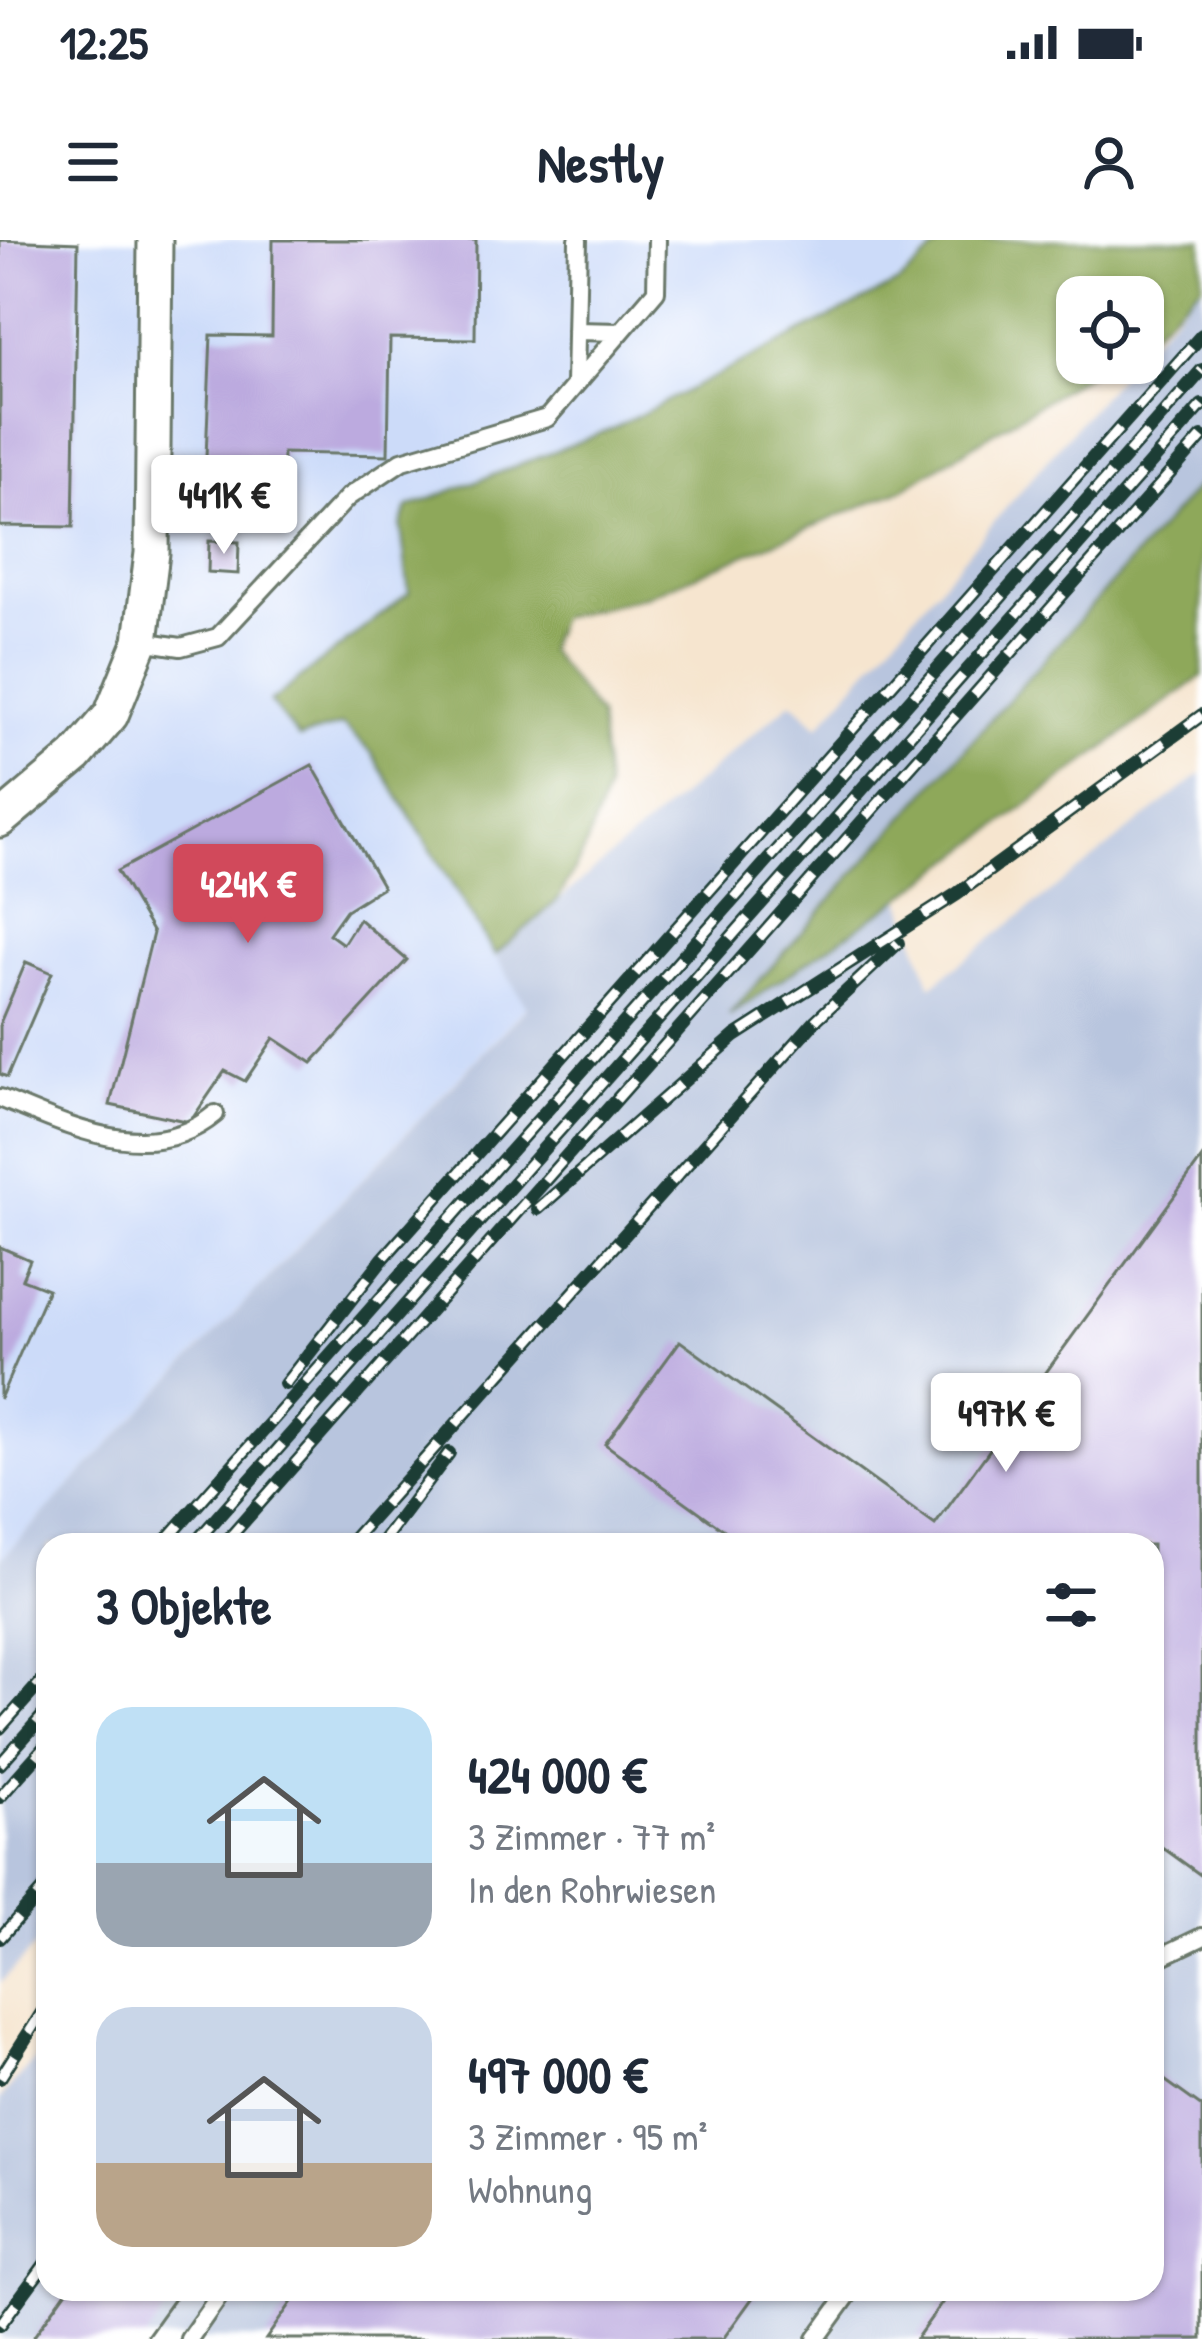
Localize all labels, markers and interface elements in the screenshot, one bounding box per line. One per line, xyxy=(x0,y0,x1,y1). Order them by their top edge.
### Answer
text: 12:25 xyxy=(60,12,148,73)
text: Nestly xyxy=(538,126,664,199)
icon: menu xyxy=(60,129,126,195)
icon: person xyxy=(1076,129,1142,195)
map controls xyxy=(1056,276,1164,384)
button: locate xyxy=(1056,276,1164,384)
pin: 441K € xyxy=(126,455,322,557)
text: 441K € xyxy=(178,467,270,520)
pin: 424K € xyxy=(150,844,346,946)
text: 424K € xyxy=(200,856,296,909)
pin: 497K € xyxy=(908,1373,1104,1475)
text: 497K € xyxy=(958,1385,1054,1438)
text: 3 Objekte xyxy=(96,1571,271,1640)
icon: filters xyxy=(1038,1572,1104,1638)
text: 424 000 € xyxy=(468,1740,647,1809)
icon: home xyxy=(192,1755,336,1899)
text: 3 Zimmer · 77 m² xyxy=(468,1809,715,1862)
text: In den Rohrwiesen xyxy=(468,1862,716,1915)
text: 497 000 € xyxy=(468,2040,648,2109)
icon: home xyxy=(192,2055,336,2199)
text: 3 Zimmer · 95 m² xyxy=(468,2109,708,2162)
text: Wohnung xyxy=(468,2162,592,2215)

